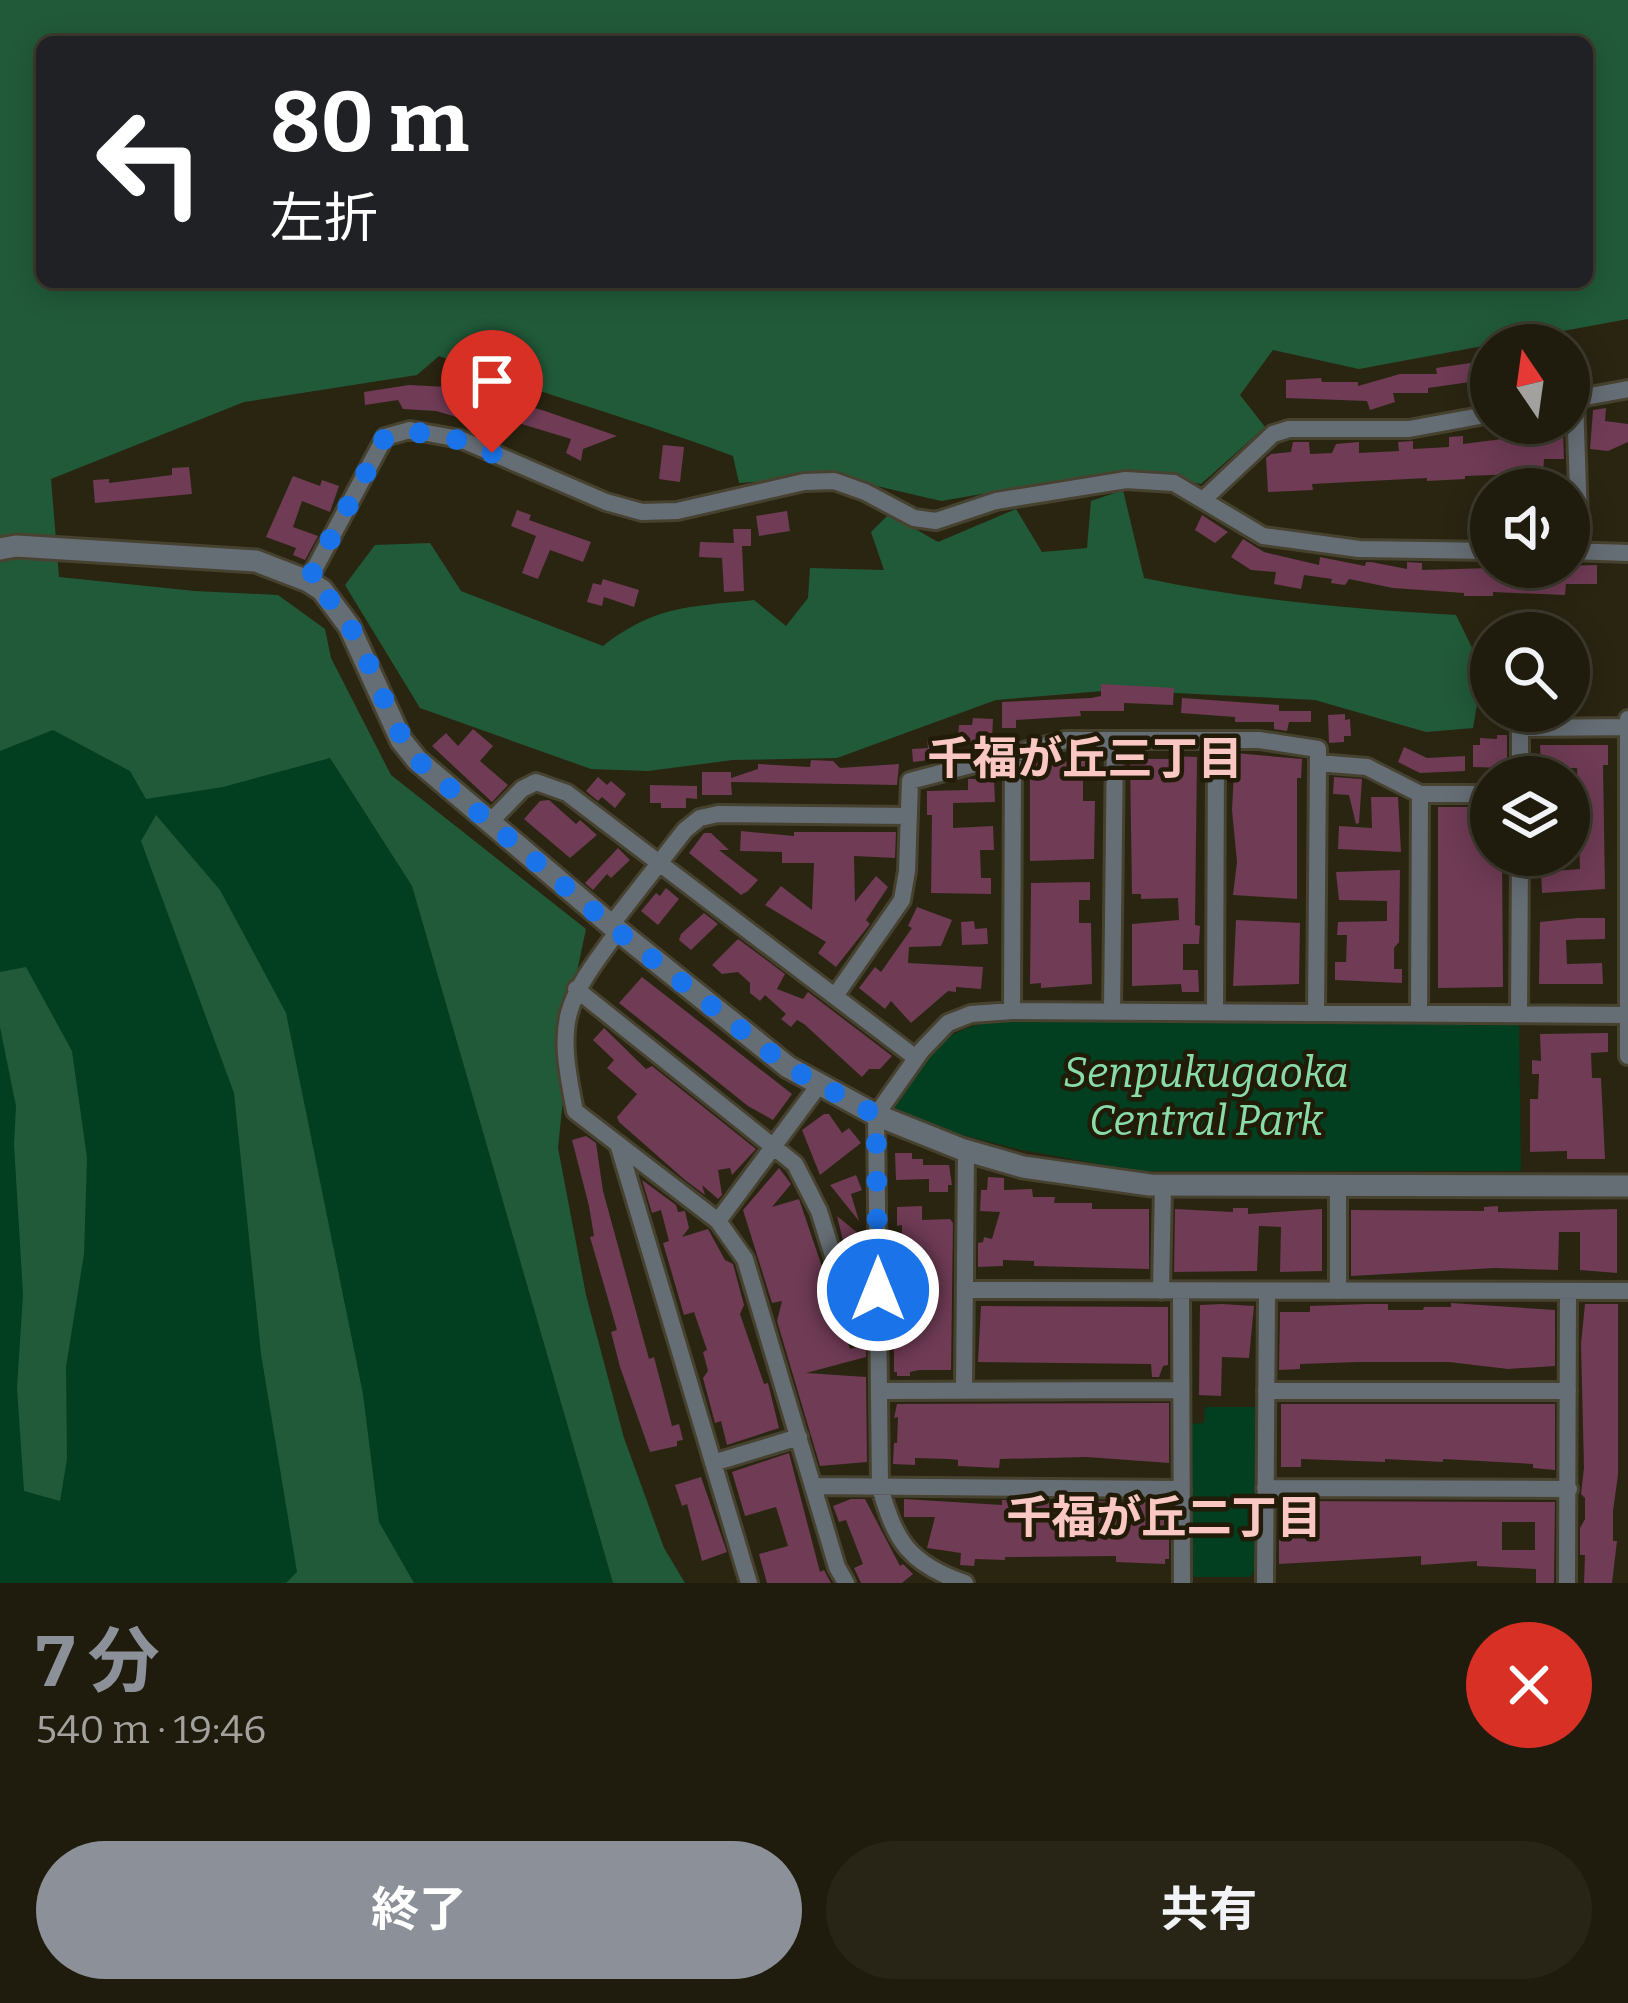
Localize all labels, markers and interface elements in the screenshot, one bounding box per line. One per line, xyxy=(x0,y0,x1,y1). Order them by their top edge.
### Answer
text: 80 m xyxy=(270,72,469,173)
icon: left xyxy=(72,84,228,240)
text: 左折 xyxy=(270,187,378,251)
north arrow xyxy=(1470,324,1590,444)
map controls xyxy=(1470,324,1590,876)
pin xyxy=(441,330,543,453)
icon: arrive xyxy=(459,348,525,414)
button: sound xyxy=(1470,468,1590,588)
button: search xyxy=(1470,612,1590,732)
district label: 千福が丘三丁目 xyxy=(927,732,1243,786)
button: layers xyxy=(1470,756,1590,876)
park label: Senpukugaoka Central Park xyxy=(1063,1048,1349,1146)
position arrow xyxy=(815,1227,941,1353)
district label: 千福が丘二丁目 xyxy=(1006,1491,1322,1545)
text: 7 分 xyxy=(36,1619,160,1705)
button: close xyxy=(1466,1622,1592,1748)
text: 540 m · 19:46 xyxy=(36,1707,266,1753)
button: 終了 xyxy=(36,1841,802,1979)
button: 共有 xyxy=(826,1841,1592,1979)

